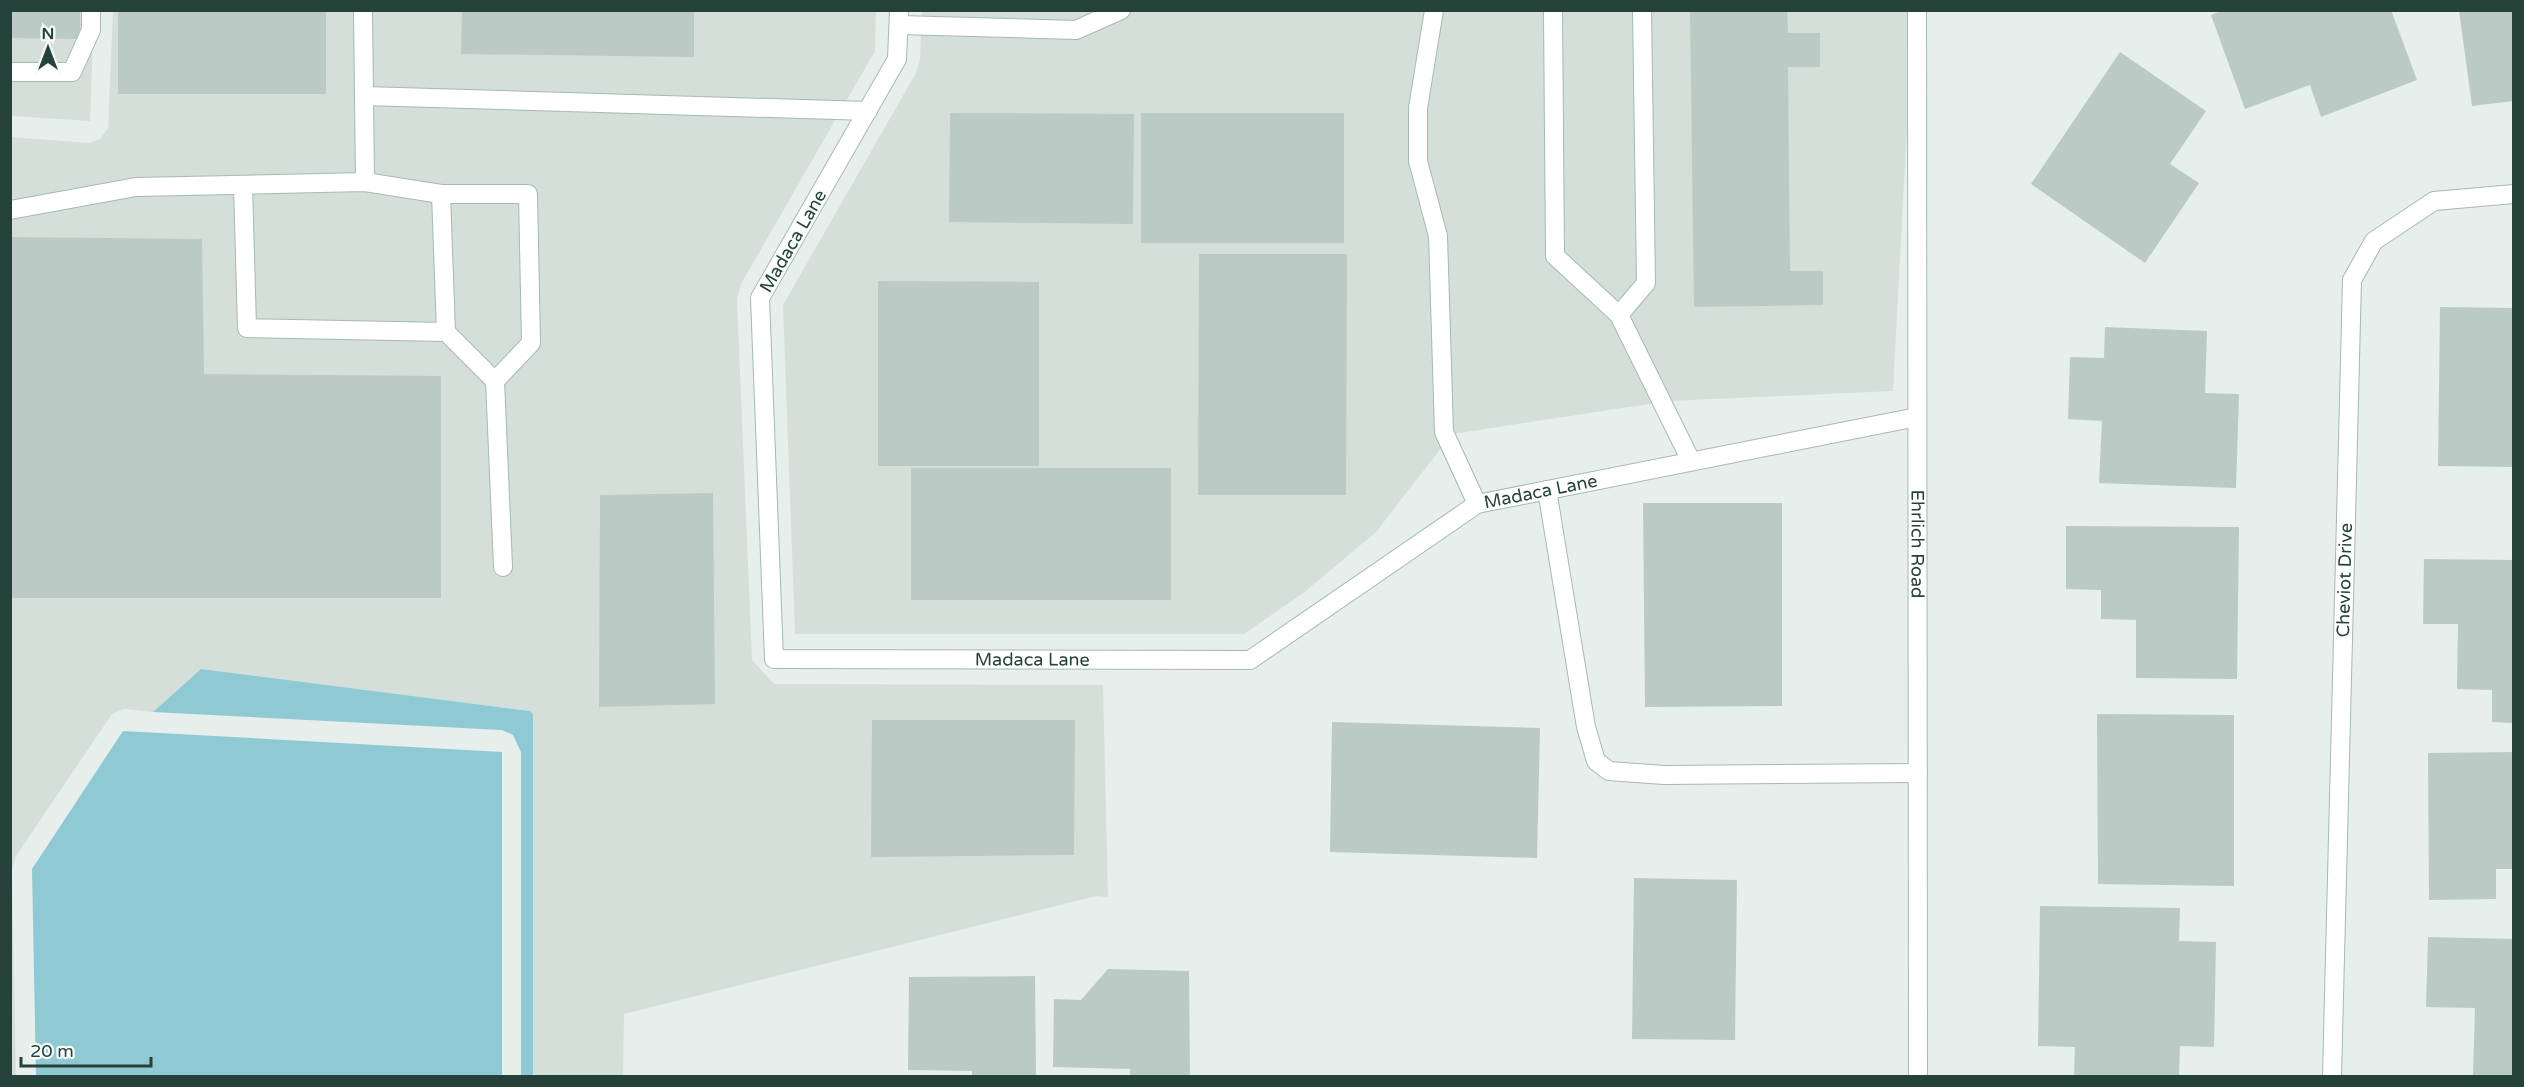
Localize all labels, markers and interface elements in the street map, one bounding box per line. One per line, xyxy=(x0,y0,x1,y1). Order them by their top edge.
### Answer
north arrow xyxy=(18,18,78,78)
text: N xyxy=(42,24,54,44)
street label: Madaca Lane xyxy=(755,186,831,296)
street label: Madaca Lane xyxy=(1482,469,1599,513)
street label: Ehrlich Road xyxy=(1906,490,1929,598)
street label: Cheviot Drive xyxy=(2332,523,2357,638)
street label: Madaca Lane xyxy=(975,648,1090,671)
scale bar xyxy=(21,1030,152,1068)
text: 20 m xyxy=(30,1040,74,1062)

